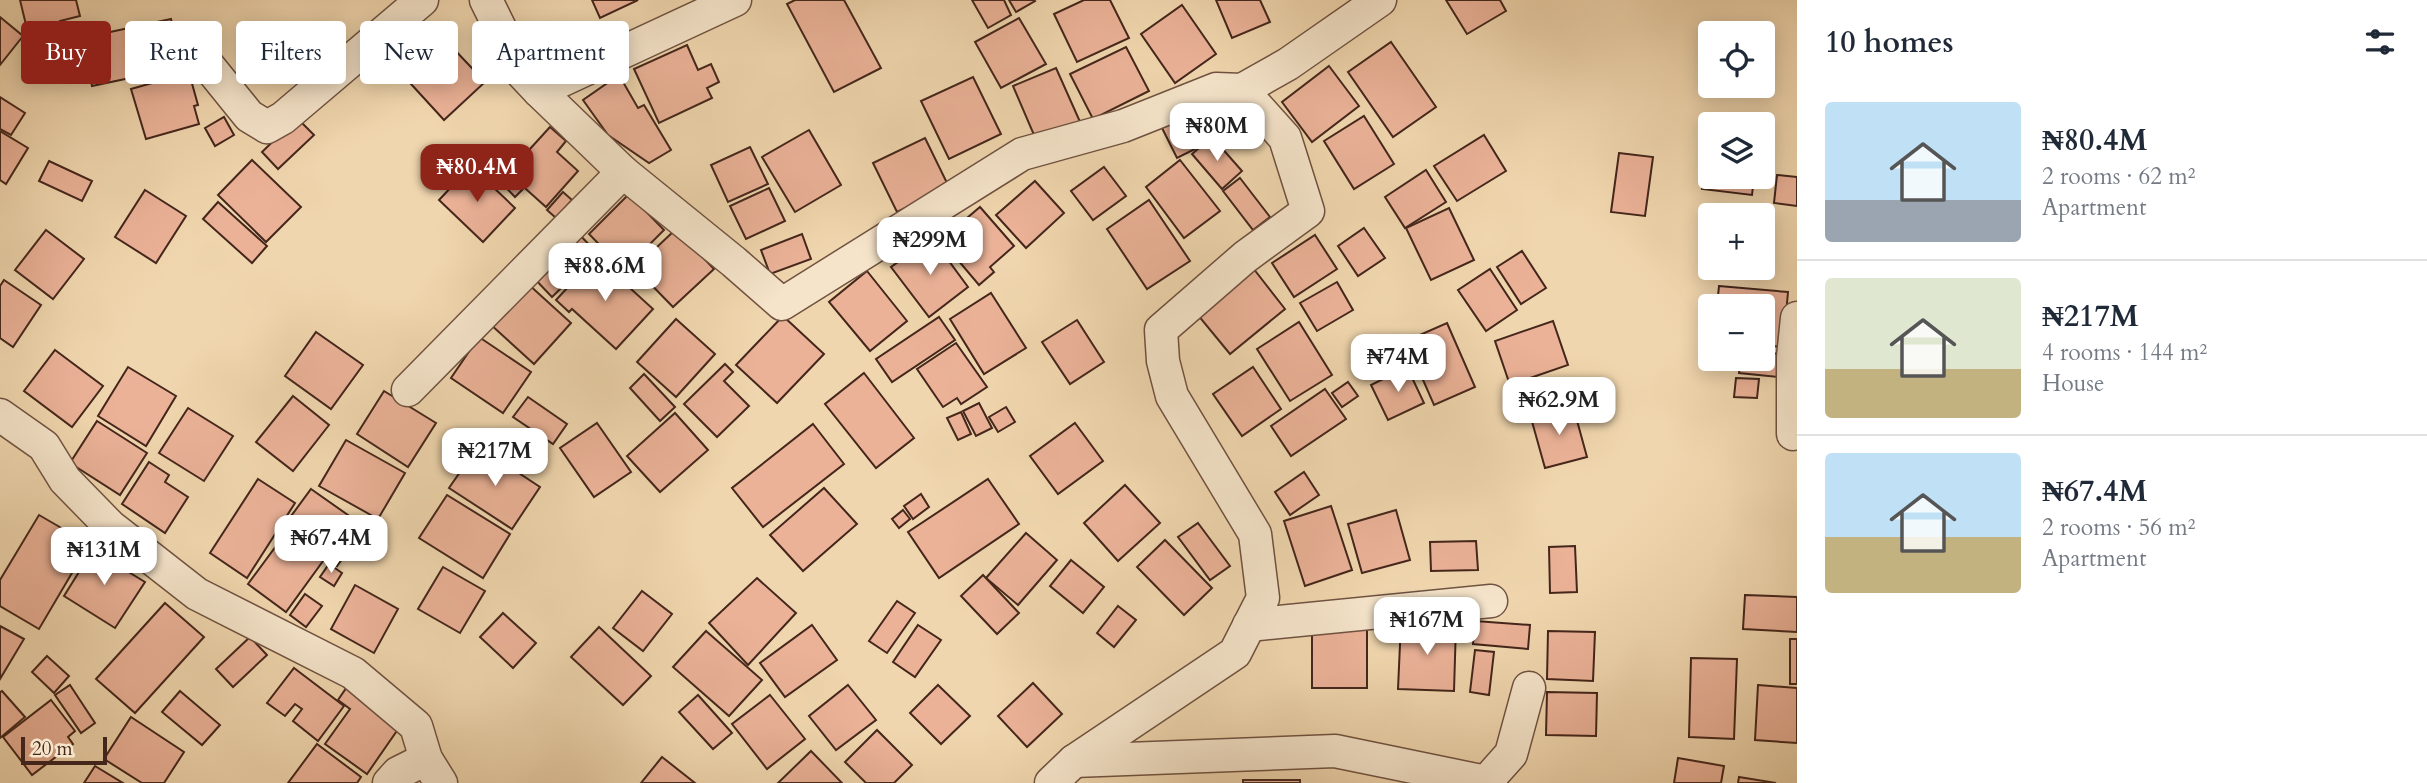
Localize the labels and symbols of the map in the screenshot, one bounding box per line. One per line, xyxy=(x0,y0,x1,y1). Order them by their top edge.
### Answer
pin: ₦80M xyxy=(1176,104,1258,163)
pin: ₦80.4M xyxy=(420,144,534,204)
pin: ₦299M xyxy=(881,218,979,277)
pin: ₦88.6M xyxy=(548,244,662,303)
pin: ₦74M xyxy=(1357,334,1439,394)
pin: ₦62.9M xyxy=(1502,378,1616,437)
pin: ₦217M xyxy=(446,428,544,488)
pin: ₦67.4M xyxy=(274,516,388,575)
pin: ₦131M xyxy=(55,528,153,587)
pin: ₦167M xyxy=(1378,598,1476,657)
scale bar xyxy=(21,734,107,766)

